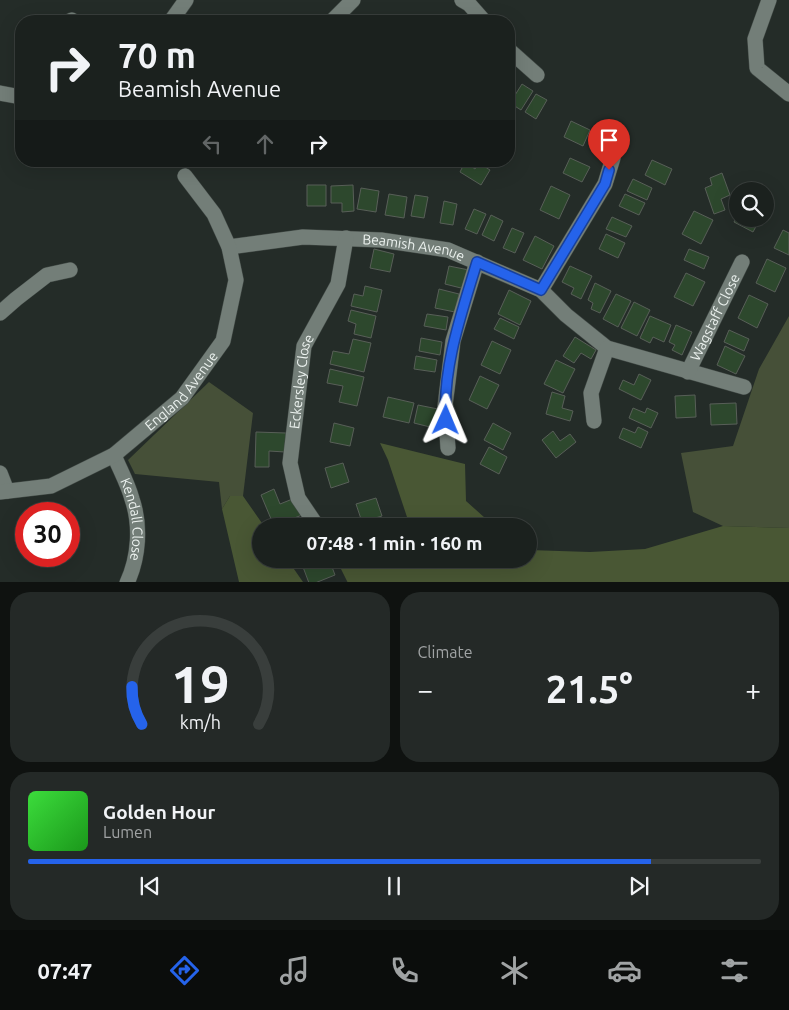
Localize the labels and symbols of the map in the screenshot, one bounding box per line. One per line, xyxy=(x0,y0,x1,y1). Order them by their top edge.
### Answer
pin xyxy=(588,119,630,170)
street label: Beamish Avenue xyxy=(362,231,467,264)
street label: Wagstaff Close xyxy=(687,271,743,363)
street label: Eckersley Close xyxy=(286,331,317,430)
street label: England Avenue xyxy=(142,348,221,434)
position arrow xyxy=(419,393,471,445)
street label: Kendall Close xyxy=(117,475,146,562)
speed limit sign: 30 xyxy=(15,502,80,567)

